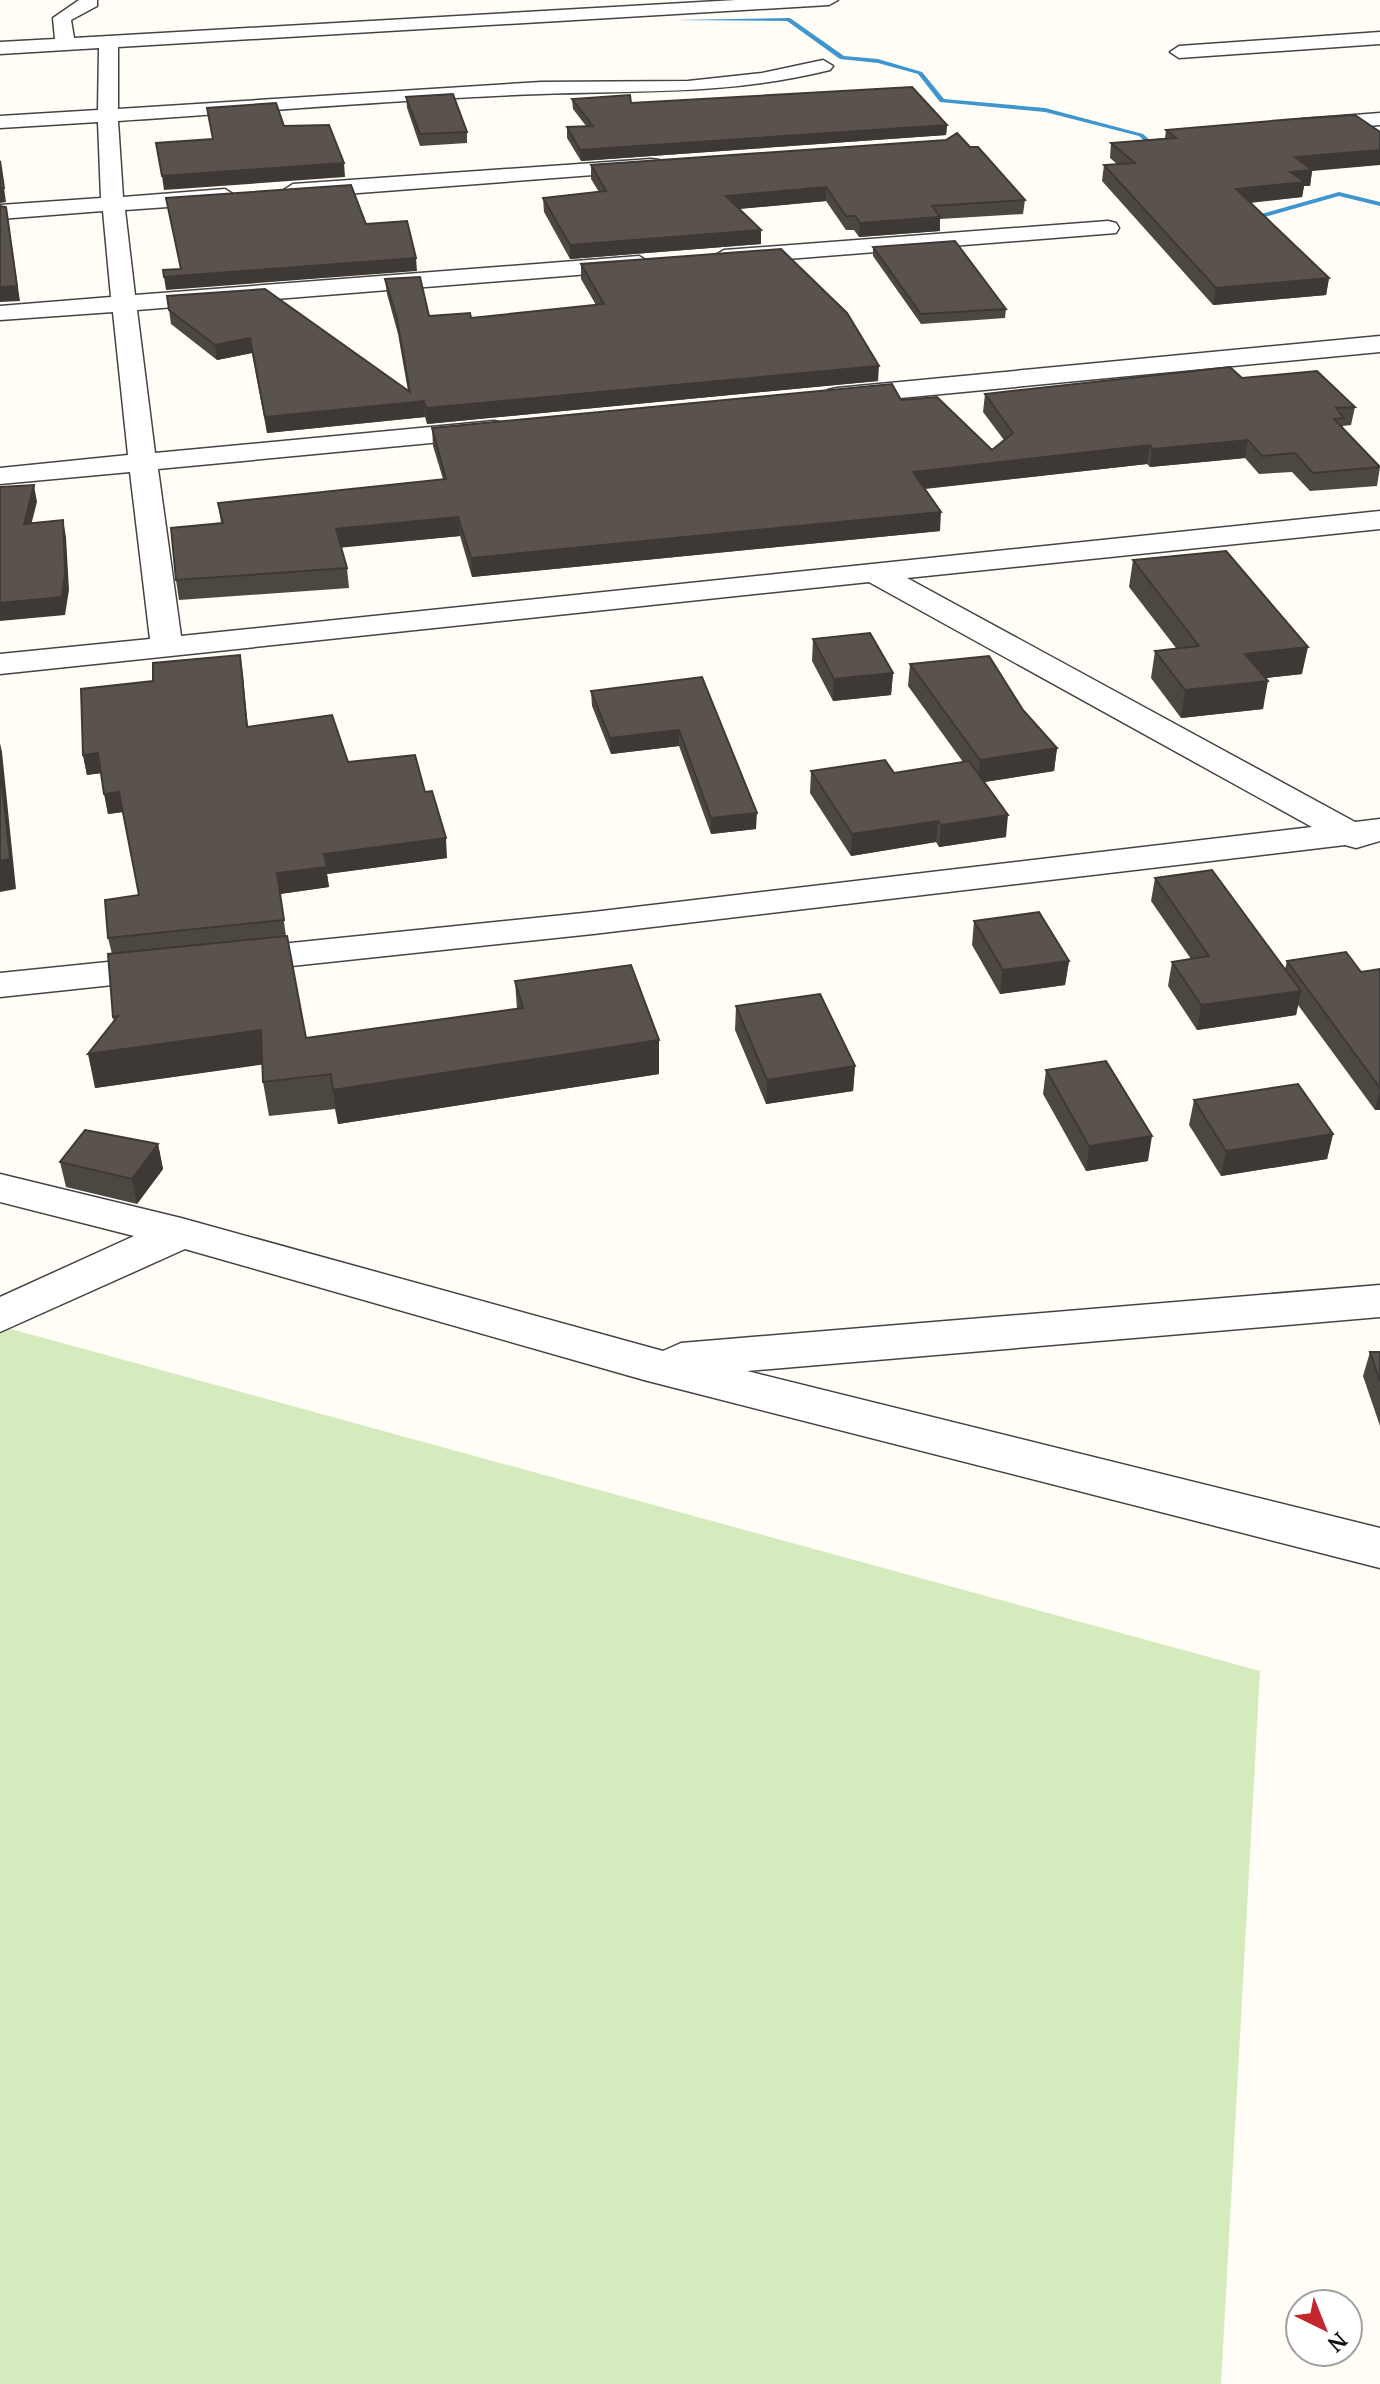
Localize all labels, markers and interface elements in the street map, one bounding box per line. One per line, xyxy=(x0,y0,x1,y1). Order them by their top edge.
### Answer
north arrow xyxy=(1284,2288,1364,2368)
text: N xyxy=(1322,2327,1354,2360)

